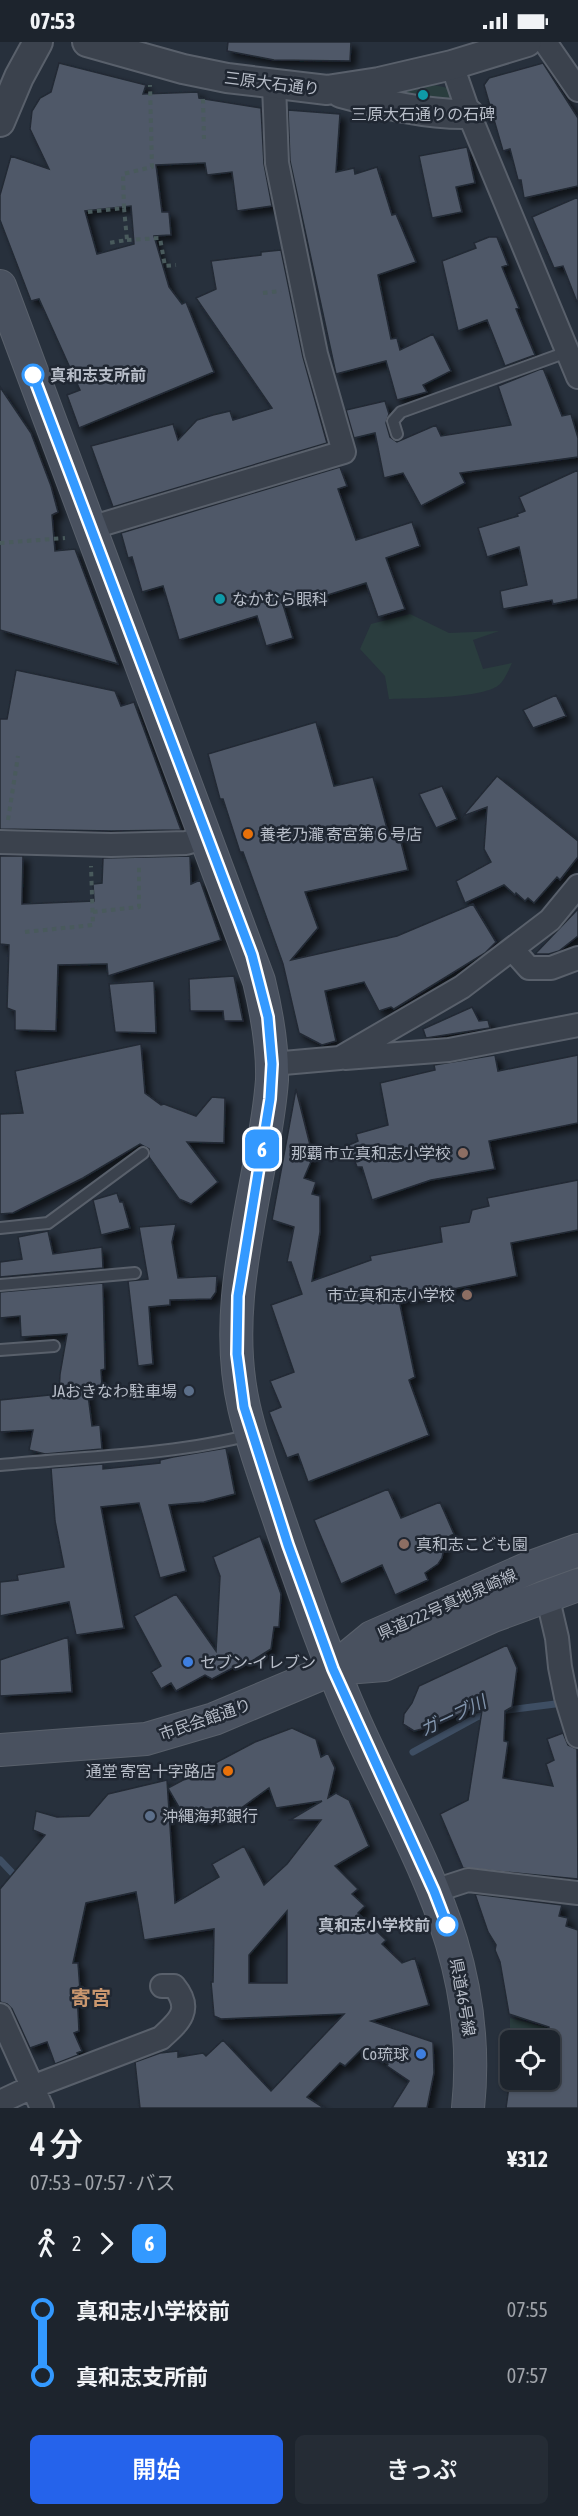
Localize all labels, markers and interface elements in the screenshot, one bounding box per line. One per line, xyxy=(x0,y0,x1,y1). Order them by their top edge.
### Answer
text: 07:53 xyxy=(30,8,75,34)
street label: 三原大石通り xyxy=(223,68,321,98)
marker: 三原大石通りの石碑 xyxy=(416,88,430,102)
place label: 三原大石通りの石碑 xyxy=(351,105,495,123)
marker: 真和志支所前 xyxy=(22,364,44,386)
place label: 真和志支所前 xyxy=(50,366,146,384)
place label: なかむら眼科 xyxy=(232,590,328,608)
marker: なかむら眼科 xyxy=(213,592,227,606)
place label: 養老乃瀧 寄宮第６号店 xyxy=(260,825,422,843)
marker: 養老乃瀧 寄宮第６号店 xyxy=(241,827,255,841)
line badge: 6 xyxy=(242,1130,282,1168)
text: 6 xyxy=(257,1137,267,1161)
place label: 那覇市立真和志小学校 xyxy=(291,1144,451,1162)
marker: 那覇市立真和志小学校 xyxy=(456,1146,470,1160)
place label: 市立真和志小学校 xyxy=(327,1286,455,1304)
marker: 市立真和志小学校 xyxy=(460,1288,474,1302)
place label: JAおきなわ駐車場 xyxy=(52,1382,177,1400)
marker: JAおきなわ駐車場 xyxy=(182,1384,196,1398)
place label: 真和志こども園 xyxy=(416,1535,528,1553)
marker: 真和志こども園 xyxy=(397,1537,411,1551)
street label: 県道222号真地泉崎線 xyxy=(375,1565,519,1643)
place label: セブン-イレブン xyxy=(200,1653,316,1671)
marker: セブン-イレブン xyxy=(181,1655,195,1669)
water label: ガーブ川 xyxy=(416,1690,491,1740)
street label: 市民会館通り xyxy=(157,1695,253,1743)
place label: 通堂 寄宮十字路店 xyxy=(86,1762,216,1780)
marker: 通堂 寄宮十字路店 xyxy=(221,1764,235,1778)
place label: 沖縄海邦銀行 xyxy=(162,1807,258,1825)
marker: 沖縄海邦銀行 xyxy=(143,1809,157,1823)
marker: 真和志小学校前 xyxy=(436,1914,458,1936)
place label: 真和志小学校前 xyxy=(318,1916,430,1934)
street label: 県道46号線 xyxy=(447,1957,479,2037)
district label: 寄宮 xyxy=(71,1986,111,2009)
map controls xyxy=(500,2030,560,2090)
button: locate xyxy=(500,2030,560,2090)
place label: Co琉球 xyxy=(362,2045,409,2063)
marker: Co琉球 xyxy=(414,2047,428,2061)
text: 4 分 xyxy=(30,2125,83,2163)
text: ¥312 xyxy=(507,2146,548,2172)
text: 07:53 – 07:57 · バス xyxy=(30,2171,176,2194)
icon: walk xyxy=(30,2227,63,2260)
icon: forward xyxy=(90,2227,123,2260)
text: 6 xyxy=(144,2231,154,2255)
text: 2 xyxy=(72,2232,81,2255)
text: 真和志小学校前 xyxy=(76,2298,230,2324)
text: 07:55 xyxy=(507,2298,548,2321)
text: 真和志支所前 xyxy=(76,2364,208,2390)
text: 07:57 xyxy=(507,2364,548,2387)
button: 開始 xyxy=(30,2435,283,2504)
button: きっぷ xyxy=(295,2435,548,2504)

